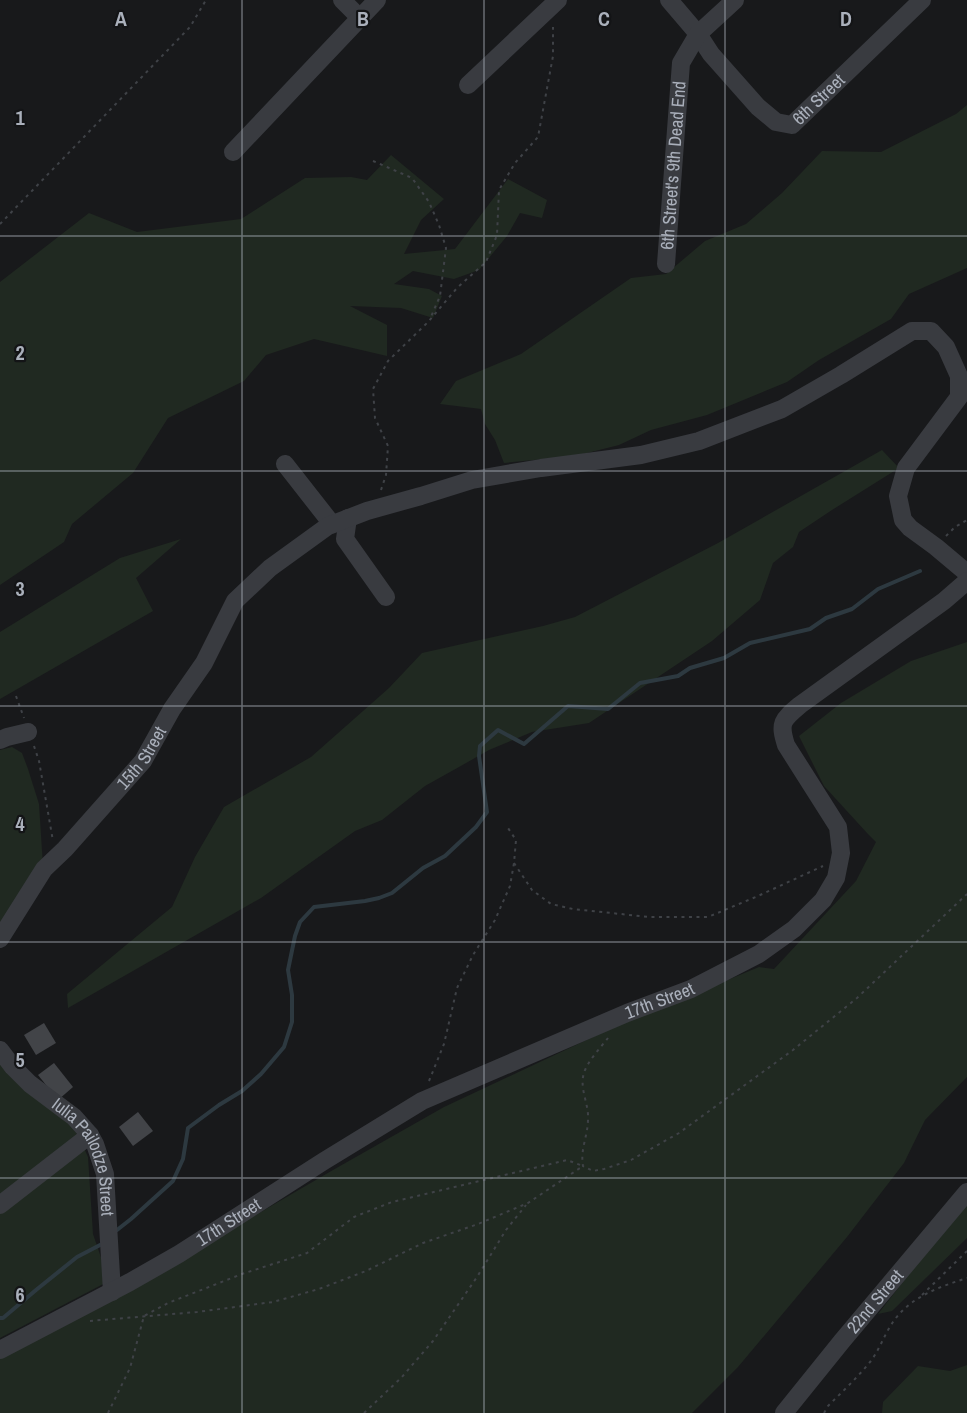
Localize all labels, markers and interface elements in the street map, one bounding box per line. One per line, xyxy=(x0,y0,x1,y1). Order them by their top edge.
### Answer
text: A xyxy=(115,5,127,32)
text: B xyxy=(357,5,369,32)
text: C xyxy=(598,5,610,32)
text: D xyxy=(840,5,852,32)
street label: 6th Street xyxy=(786,68,850,130)
street label: 6th Street's 9th Dead End xyxy=(654,80,692,250)
text: 1 xyxy=(15,104,25,131)
text: 2 xyxy=(15,339,25,366)
text: 3 xyxy=(15,575,25,602)
street label: 15th Street xyxy=(110,722,172,795)
text: 4 xyxy=(15,810,25,837)
street label: 17th Street xyxy=(621,976,699,1025)
text: 5 xyxy=(15,1046,25,1073)
street label: Iulia Pailodze Street xyxy=(47,1092,120,1217)
street label: 17th Street xyxy=(191,1192,265,1252)
street label: 22nd Street xyxy=(841,1264,909,1338)
text: 6 xyxy=(15,1281,25,1308)

